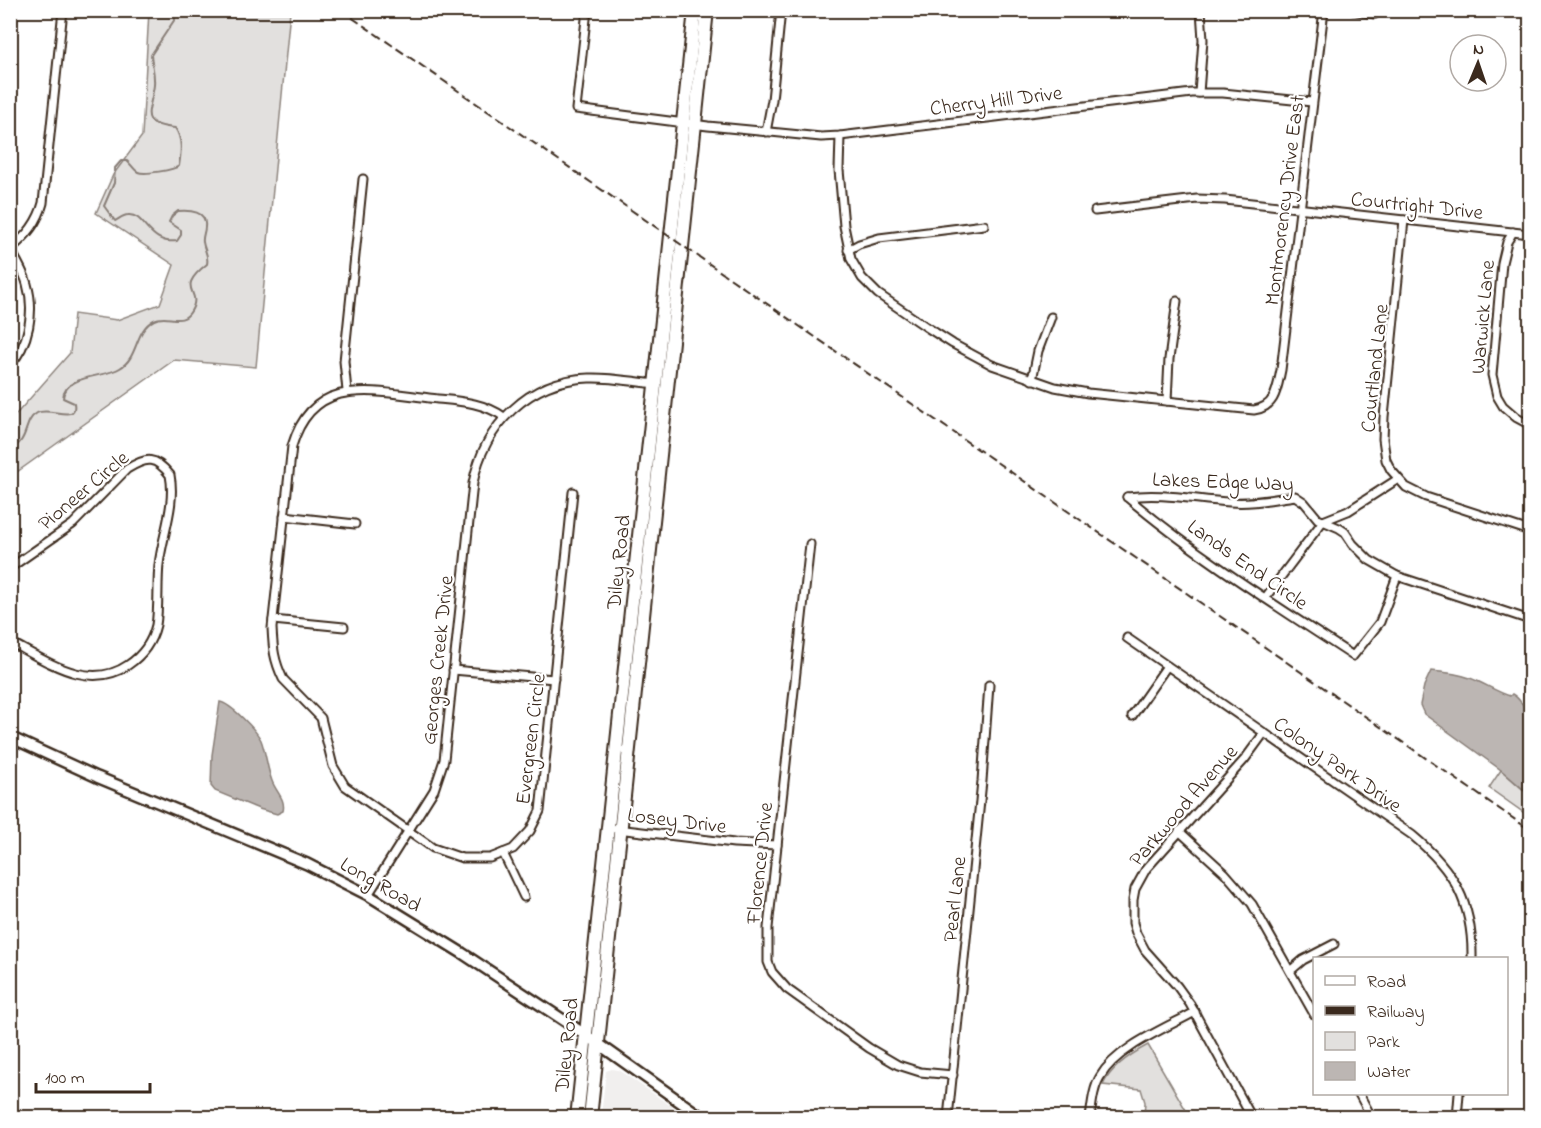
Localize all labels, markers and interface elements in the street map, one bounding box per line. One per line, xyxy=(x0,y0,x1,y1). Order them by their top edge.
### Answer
north arrow xyxy=(1448,33,1508,93)
text: N xyxy=(1473,38,1484,62)
street label: Cherry Hill Drive xyxy=(928,79,1065,127)
street label: Montmorency Drive East xyxy=(1258,93,1316,307)
street label: Courtright Drive xyxy=(1349,185,1485,231)
street label: Warwick Lane xyxy=(1464,258,1504,375)
street label: Courtland Lane xyxy=(1354,302,1398,434)
street label: Pioneer Circle xyxy=(32,444,137,539)
street label: Lakes Edge Way xyxy=(1152,466,1294,502)
street label: Diley Road xyxy=(600,513,642,612)
street label: Lands End Circle xyxy=(1180,513,1314,619)
street label: Georges Creek Drive xyxy=(415,574,465,746)
street label: Evergreen Circle xyxy=(509,671,557,807)
street label: Colony Park Drive xyxy=(1265,710,1408,823)
street label: Parkwood Avenue xyxy=(1123,738,1246,874)
street label: Florence Drive xyxy=(740,800,782,927)
street label: Losey Drive xyxy=(625,801,729,845)
street label: Long Road xyxy=(333,850,426,923)
street label: Pearl Lane xyxy=(937,854,975,943)
legend xyxy=(1313,957,1508,1095)
text: Road xyxy=(1367,970,1406,996)
street label: Diley Road xyxy=(548,996,590,1095)
text: Railway xyxy=(1367,1000,1424,1026)
text: Park xyxy=(1367,1030,1400,1056)
scale bar xyxy=(36,1056,150,1094)
text: Water xyxy=(1367,1060,1411,1086)
text: 100 m xyxy=(45,1066,85,1092)

